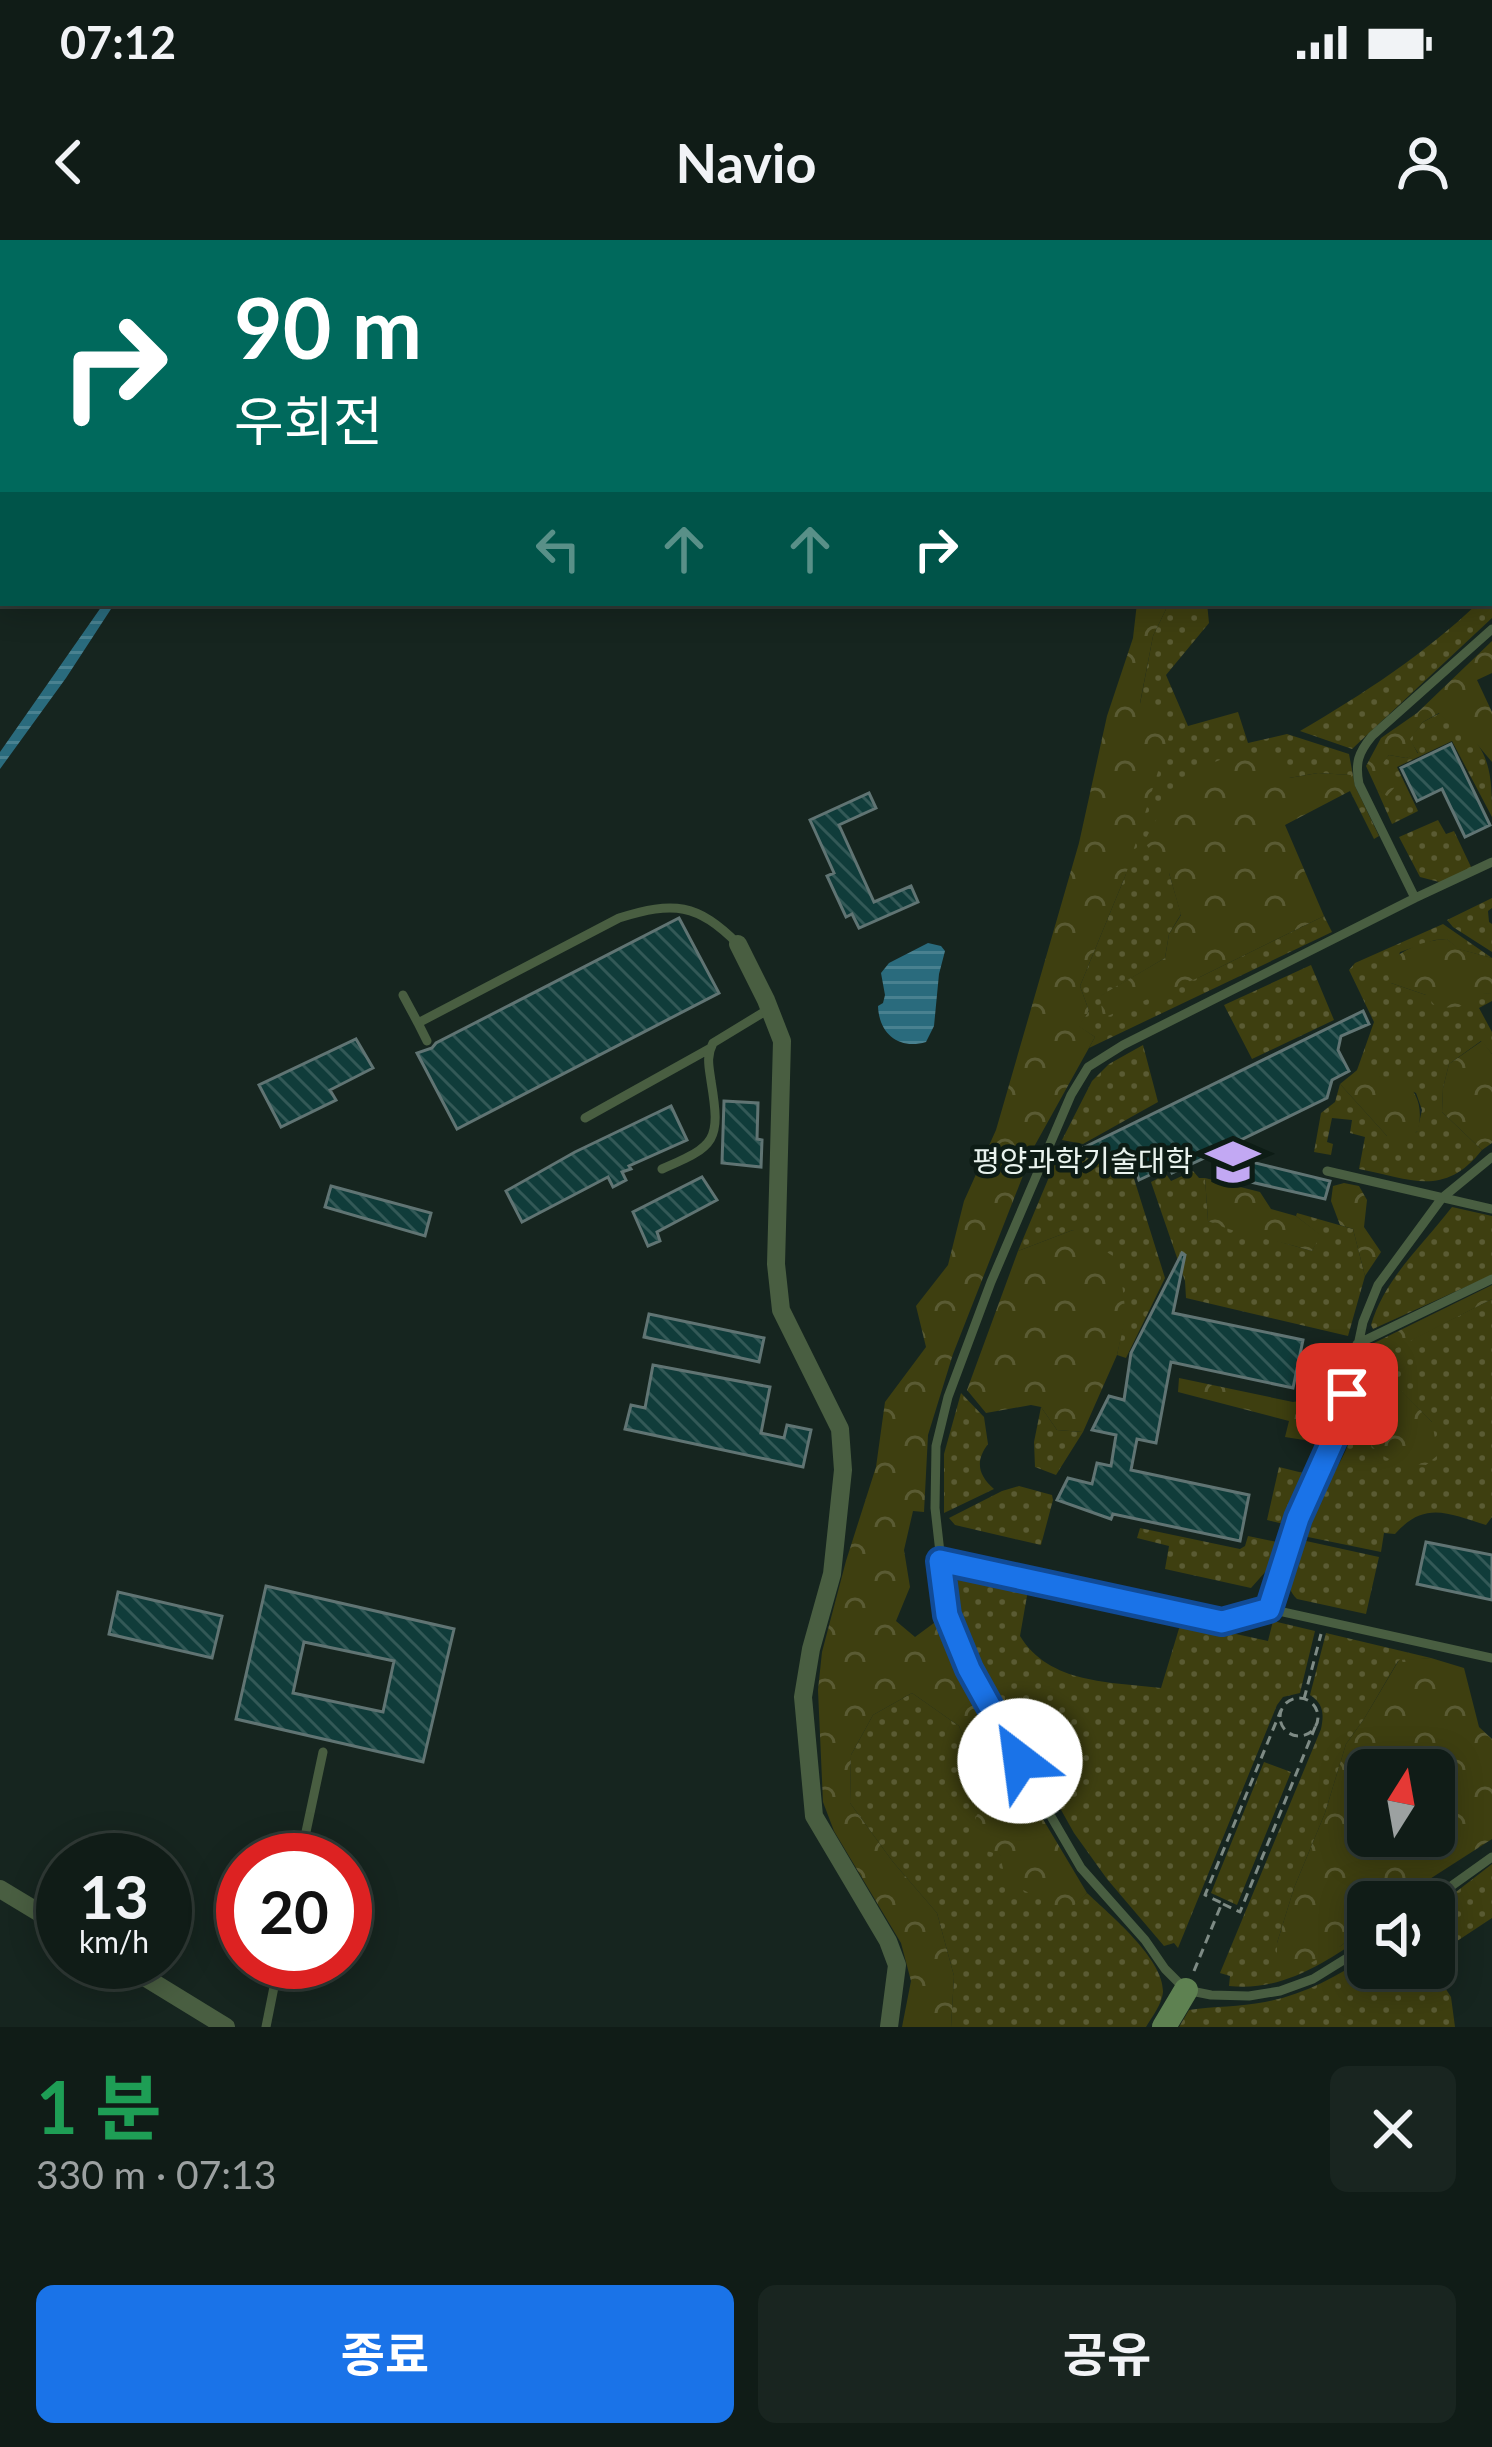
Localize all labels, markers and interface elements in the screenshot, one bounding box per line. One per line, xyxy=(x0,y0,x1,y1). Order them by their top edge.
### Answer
text: 07:12 xyxy=(60,15,176,69)
icon: back xyxy=(36,129,102,195)
icon: person xyxy=(1390,129,1456,195)
text: Navio xyxy=(676,130,816,195)
text: 90 m xyxy=(234,276,422,377)
icon: right xyxy=(36,288,192,444)
text: 우회전 xyxy=(234,388,383,453)
icon: left xyxy=(525,516,591,582)
icon: ahead xyxy=(651,516,717,582)
icon: ahead xyxy=(777,516,843,582)
icon: right xyxy=(903,516,969,582)
school or university icon: 평양과학기술대학 xyxy=(1204,1133,1262,1191)
place label: 평양과학기술대학 xyxy=(972,1142,1193,1178)
pin xyxy=(1296,1343,1398,1445)
icon: arrive xyxy=(1314,1361,1380,1427)
position arrow xyxy=(957,1698,1083,1824)
north arrow xyxy=(1347,1749,1455,1857)
map controls xyxy=(1347,1749,1455,1989)
speed limit sign: 20 xyxy=(216,1833,372,1989)
text: 13 xyxy=(79,1860,149,1932)
button: sound xyxy=(1347,1881,1455,1989)
text: km/h xyxy=(79,1923,149,1959)
text: 1 분 xyxy=(36,2063,162,2149)
button: close xyxy=(1330,2066,1456,2192)
text: 330 m · 07:13 xyxy=(36,2151,276,2197)
button: 종료 xyxy=(36,2285,734,2423)
button: 공유 xyxy=(758,2285,1456,2423)

